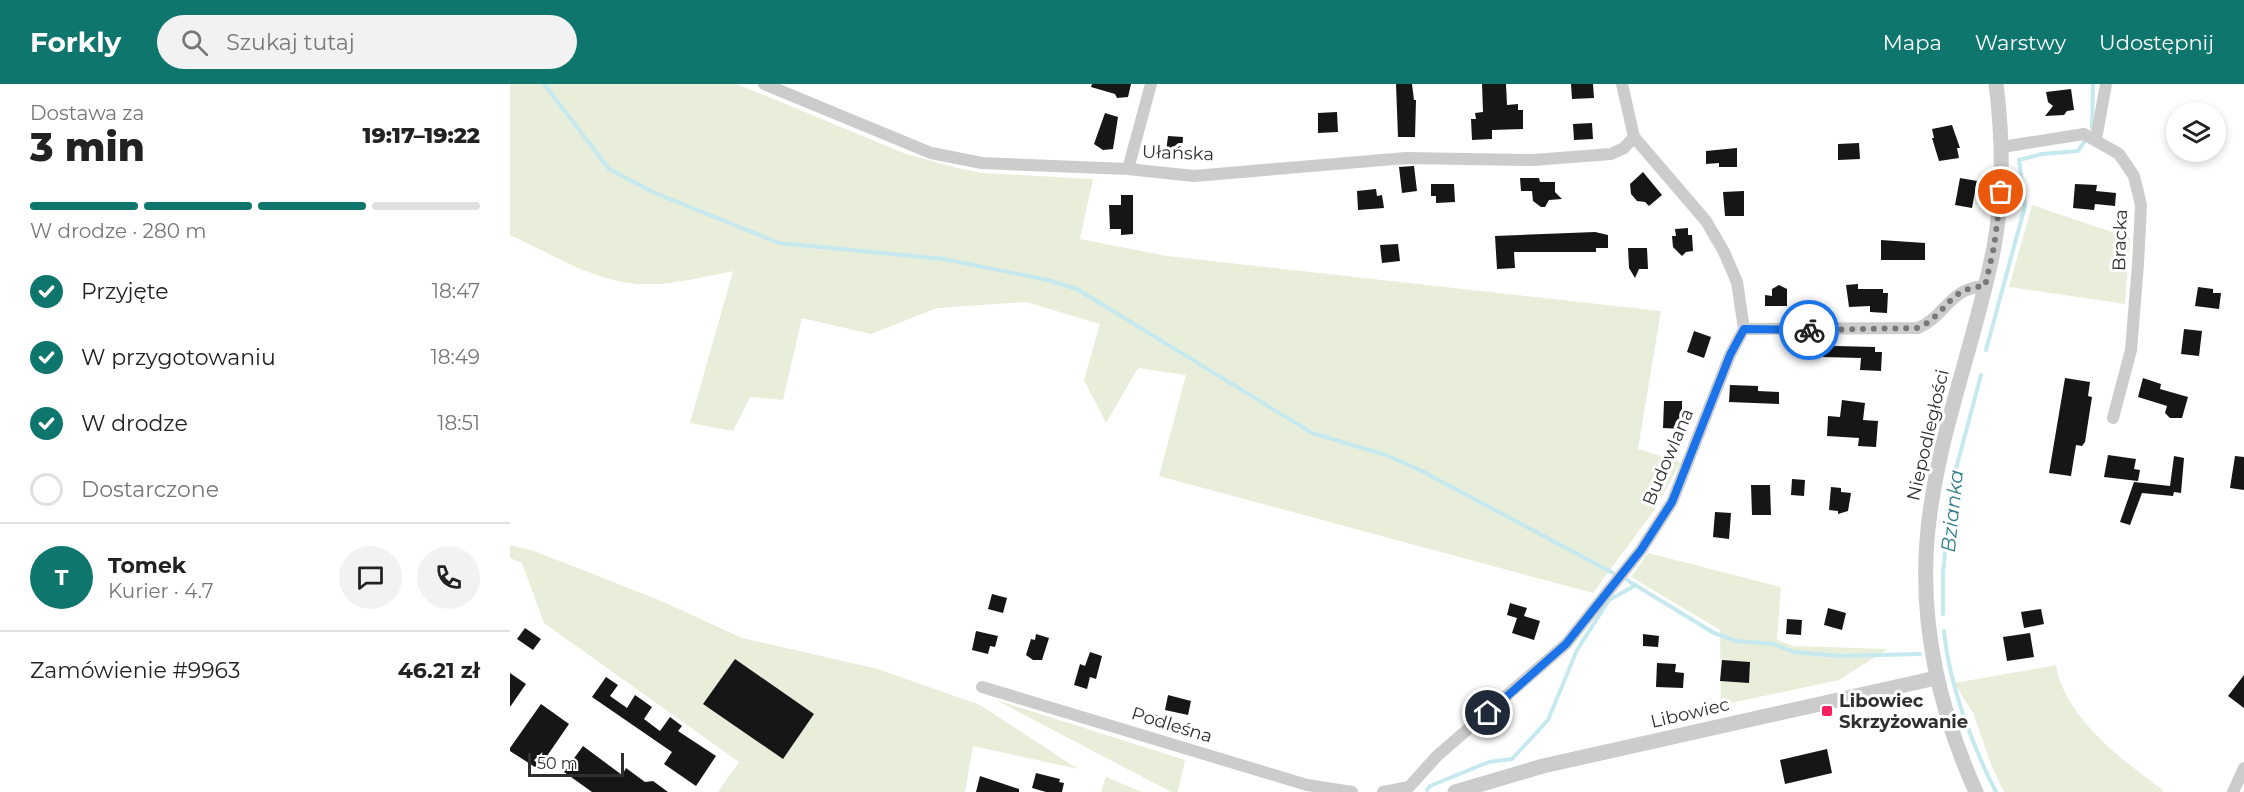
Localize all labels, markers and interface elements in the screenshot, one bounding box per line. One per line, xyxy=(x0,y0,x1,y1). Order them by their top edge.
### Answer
search box xyxy=(157,15,577,69)
text: Forkly xyxy=(30,25,121,59)
icon: search xyxy=(178,26,211,59)
text: Szukaj tutaj xyxy=(226,29,355,56)
text: Mapa xyxy=(1883,30,1942,55)
text: Warstwy xyxy=(1975,30,2066,55)
text: Udostępnij xyxy=(2099,30,2214,55)
text: Dostawa za xyxy=(30,101,144,125)
map controls xyxy=(2166,102,2226,162)
button: layers xyxy=(2166,102,2226,162)
text: 19:17–19:22 xyxy=(363,122,480,149)
text: 3 min xyxy=(30,123,145,171)
street label: Ułańska xyxy=(1142,141,1214,165)
pin xyxy=(1975,166,2026,217)
icon: bag xyxy=(1984,175,2017,208)
street label: Bracka xyxy=(2108,209,2132,271)
text: W drodze · 280 m xyxy=(30,219,206,243)
icon: check xyxy=(30,275,63,308)
text: Przyjęte xyxy=(81,278,169,305)
text: 18:47 xyxy=(432,279,480,303)
courier xyxy=(1779,300,1839,360)
icon: bike xyxy=(1793,314,1826,347)
icon: check xyxy=(30,341,63,374)
text: W przygotowaniu xyxy=(81,344,276,371)
text: 18:49 xyxy=(431,345,480,369)
street label: Niepodległości xyxy=(1902,367,1954,503)
street label: Budowlana xyxy=(1638,405,1698,509)
icon: check xyxy=(30,407,63,440)
text: W drodze xyxy=(81,410,188,437)
text: 18:51 xyxy=(437,411,480,435)
water label: Bzianka xyxy=(1936,469,1968,553)
text: Dostarczone xyxy=(81,476,219,503)
button: chat xyxy=(339,546,402,609)
button: phone xyxy=(417,546,480,609)
text: Tomek xyxy=(108,552,186,579)
text: T xyxy=(55,564,68,591)
text: Kurier · 4.7 xyxy=(108,579,214,603)
text: Zamówienie #9963 xyxy=(30,657,240,684)
text: 46.21 zł xyxy=(398,657,480,684)
pin xyxy=(1462,687,1513,738)
place label: Libowiec Skrzyżowanie xyxy=(1839,690,1968,733)
street label: Libowiec xyxy=(1648,693,1732,733)
icon: home xyxy=(1471,696,1504,729)
street label: Podleśna xyxy=(1129,702,1215,748)
marker: Libowiec Skrzyżowanie xyxy=(1820,704,1834,718)
scale bar xyxy=(528,750,624,778)
text: 50 m xyxy=(537,754,578,773)

